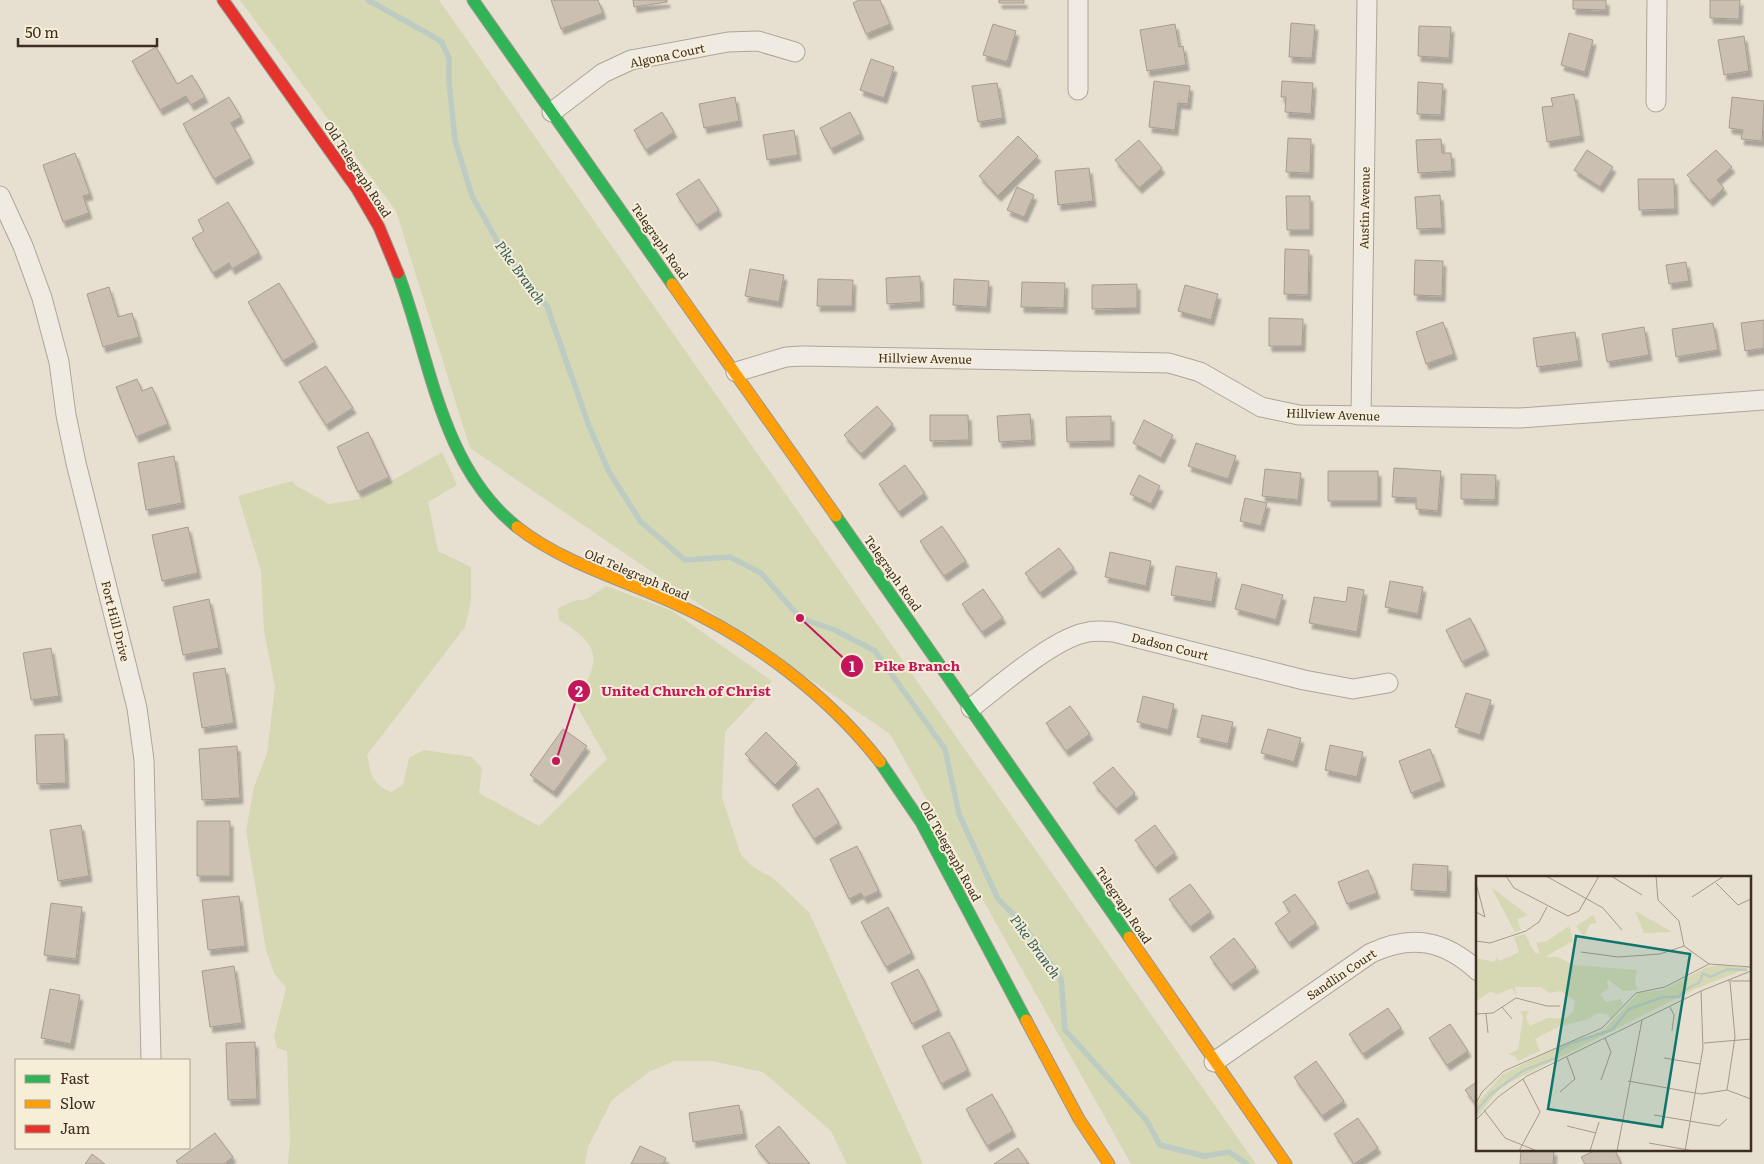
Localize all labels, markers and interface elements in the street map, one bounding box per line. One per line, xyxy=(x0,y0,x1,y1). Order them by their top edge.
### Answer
scale bar xyxy=(18,15,156,47)
text: 50 m xyxy=(25,20,59,43)
street label: Algona Court xyxy=(628,38,706,72)
street label: Old Telegraph Road xyxy=(320,117,396,222)
street label: Austin Avenue xyxy=(1354,167,1374,249)
street label: Telegraph Road xyxy=(627,199,693,283)
water label: Pike Branch xyxy=(491,236,551,309)
street label: Hillview Avenue xyxy=(878,348,972,368)
street label: Hillview Avenue xyxy=(1286,403,1380,425)
street label: Telegraph Road xyxy=(860,531,926,615)
street label: Old Telegraph Road xyxy=(582,544,693,604)
street label: Fort Hill Drive xyxy=(97,579,135,663)
street label: Dadson Court xyxy=(1129,628,1211,664)
callout: Pike Branch xyxy=(839,652,970,681)
text: 1 xyxy=(849,654,855,677)
text: Pike Branch xyxy=(874,655,960,675)
callout: United Church of Christ xyxy=(566,677,781,706)
text: 2 xyxy=(575,679,583,702)
text: United Church of Christ xyxy=(601,680,772,700)
street label: Old Telegraph Road xyxy=(916,798,986,905)
street label: Telegraph Road xyxy=(1091,863,1157,948)
inset map xyxy=(1476,876,1752,1152)
water label: Pike Branch xyxy=(1006,910,1066,983)
street label: Sandlin Court xyxy=(1303,944,1380,1004)
legend xyxy=(15,1059,190,1149)
text: Fast xyxy=(60,1066,89,1089)
text: Slow xyxy=(60,1091,95,1114)
text: Jam xyxy=(60,1116,91,1139)

